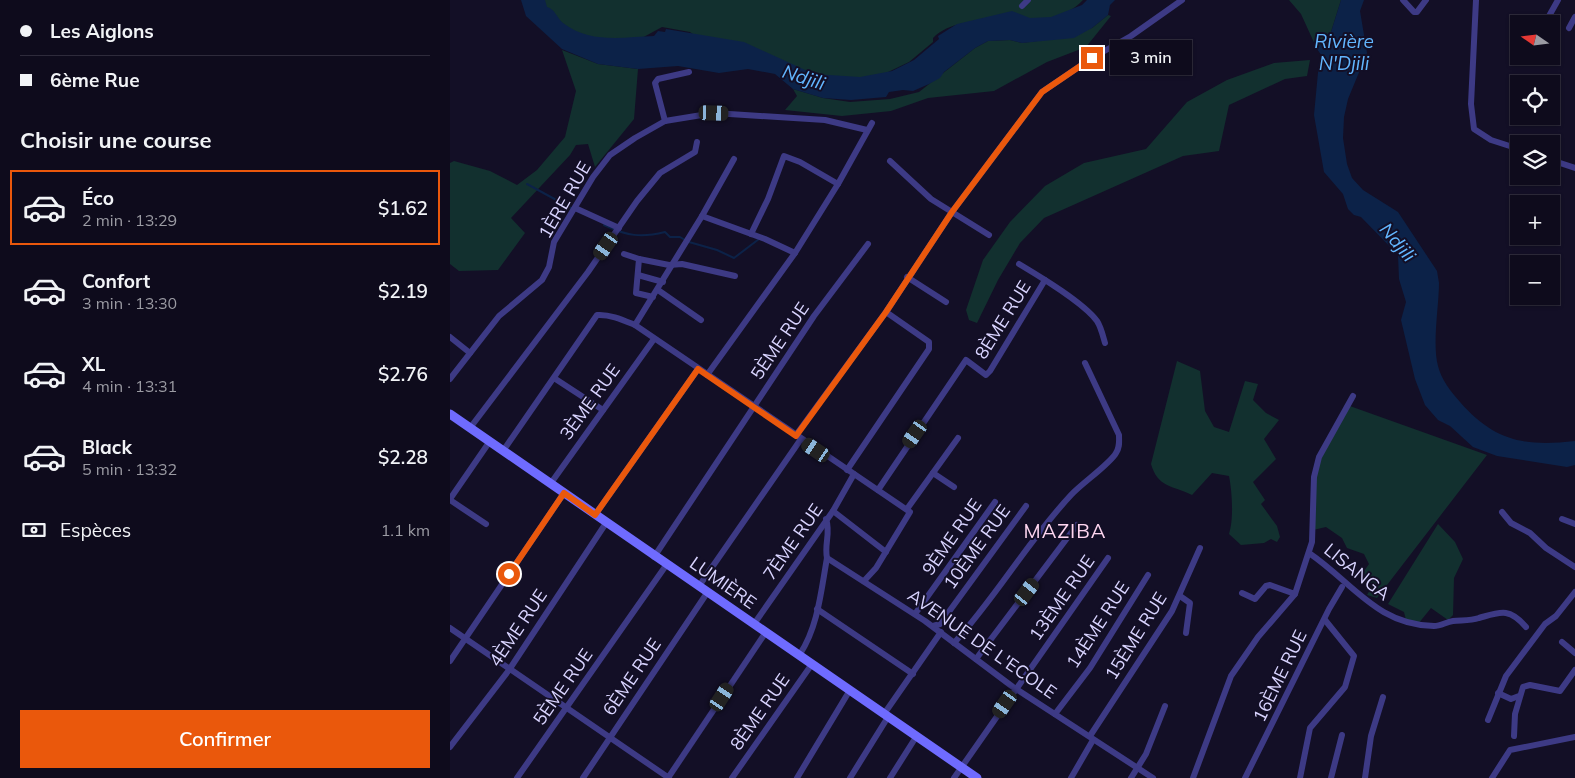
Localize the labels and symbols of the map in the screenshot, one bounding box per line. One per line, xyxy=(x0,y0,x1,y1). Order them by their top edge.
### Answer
north arrow xyxy=(1510,15,1560,65)
water label: Rivière N'Djili xyxy=(1314,29,1374,75)
callout: 3 min xyxy=(1110,40,1192,76)
route end xyxy=(1081,47,1103,69)
water label: Ndjili xyxy=(780,59,829,95)
car xyxy=(698,105,729,121)
street label: 1ÈRE RUE xyxy=(533,157,596,242)
water label: Ndjili xyxy=(1375,218,1422,267)
car xyxy=(591,229,620,263)
street label: 8ÈME RUE xyxy=(969,276,1036,363)
street label: 5ÈME RUE xyxy=(745,298,814,384)
street label: 3ÈME RUE xyxy=(554,359,625,444)
car xyxy=(900,417,929,451)
car xyxy=(799,435,832,465)
street label: 9ÈME RUE xyxy=(917,494,986,579)
street label: 7ÈME RUE xyxy=(758,499,827,584)
street label: 10ÈME RUE xyxy=(938,500,1015,594)
district label: MAZIBA xyxy=(1024,518,1106,543)
street label: LISANGA xyxy=(1319,538,1395,605)
street label: LUMIÈRE xyxy=(685,551,761,614)
street label: 13ÈME RUE xyxy=(1024,551,1099,645)
route start xyxy=(498,563,520,585)
car xyxy=(1011,576,1042,608)
street label: 14ÈME RUE xyxy=(1061,577,1134,673)
street label: AVENUE DE L'ECOLE xyxy=(903,584,1061,704)
street label: 4ÈME RUE xyxy=(483,585,552,671)
street label: 15ÈME RUE xyxy=(1100,588,1172,684)
street label: 16ÈME RUE xyxy=(1247,626,1312,725)
street label: 6ÈME RUE xyxy=(597,634,666,720)
street label: 5ÈME RUE xyxy=(528,644,597,729)
street label: 8ÈME RUE xyxy=(725,669,794,754)
car xyxy=(707,680,736,714)
car xyxy=(990,687,1019,721)

